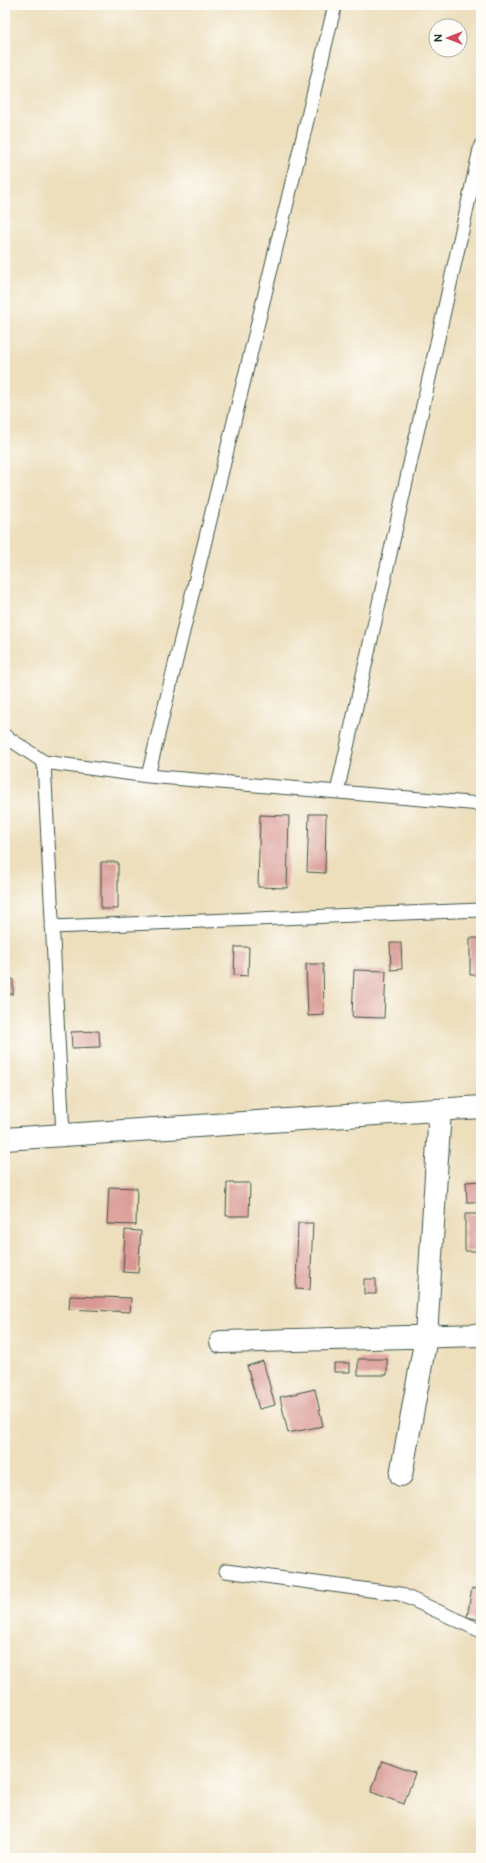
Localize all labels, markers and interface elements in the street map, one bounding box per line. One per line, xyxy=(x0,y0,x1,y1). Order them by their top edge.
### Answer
north arrow xyxy=(428,18,468,58)
text: N xyxy=(432,34,445,42)

